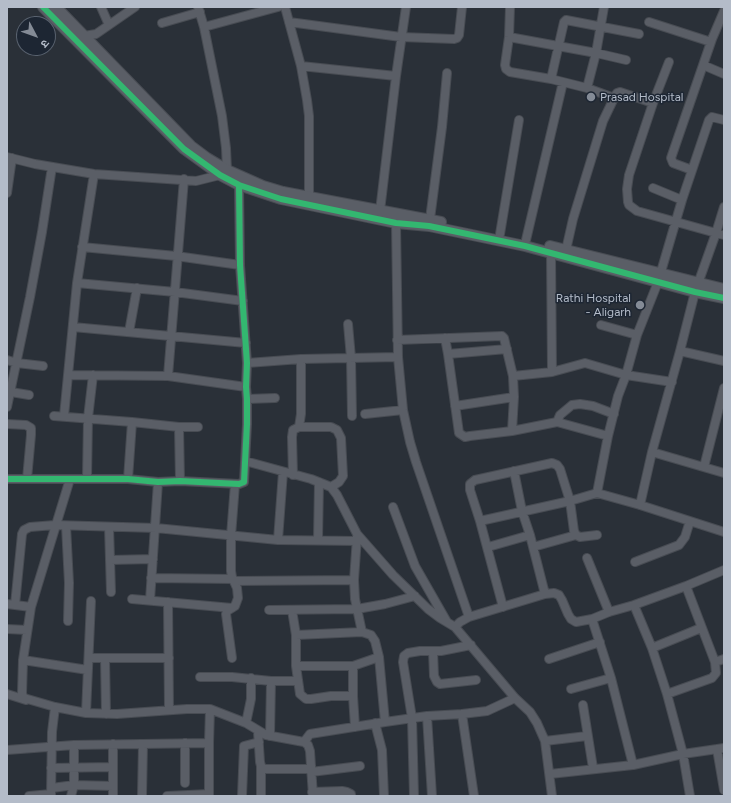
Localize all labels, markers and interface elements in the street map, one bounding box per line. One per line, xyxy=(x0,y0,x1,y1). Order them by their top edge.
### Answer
north arrow xyxy=(16,16,56,56)
text: उ xyxy=(38,37,52,50)
place label: Prasad Hospital xyxy=(600,90,683,104)
marker: Prasad Hospital xyxy=(585,91,597,103)
place label: Rathi Hospital - Aligarh xyxy=(556,291,631,319)
marker: Rathi Hospital - Aligarh xyxy=(634,299,646,311)

